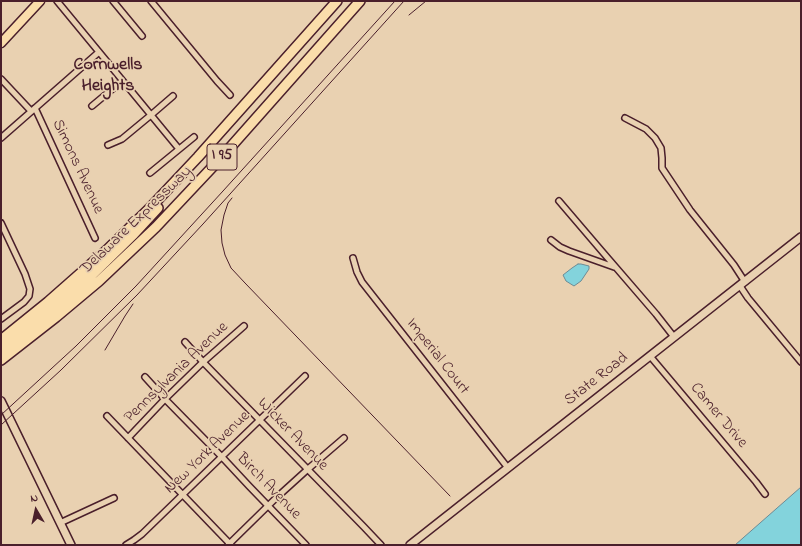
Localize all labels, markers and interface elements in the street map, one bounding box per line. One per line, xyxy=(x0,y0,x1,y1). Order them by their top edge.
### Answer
district label: Cornwells Heights xyxy=(74,55,142,98)
street label: Simons Avenue xyxy=(47,117,107,217)
road number: I 95 xyxy=(207,144,237,170)
street label: Delaware Expressway xyxy=(77,163,197,279)
street label: Imperial Court xyxy=(401,315,473,399)
street label: Pennsylvania Avenue xyxy=(121,318,233,428)
street label: State Road xyxy=(561,349,633,411)
street label: Camer Drive xyxy=(685,379,751,453)
street label: Wicker Avenue xyxy=(252,394,332,476)
street label: New York Avenue xyxy=(161,407,255,499)
street label: Birch Avenue xyxy=(232,450,304,524)
north arrow xyxy=(16,490,56,530)
text: N xyxy=(29,490,39,507)

